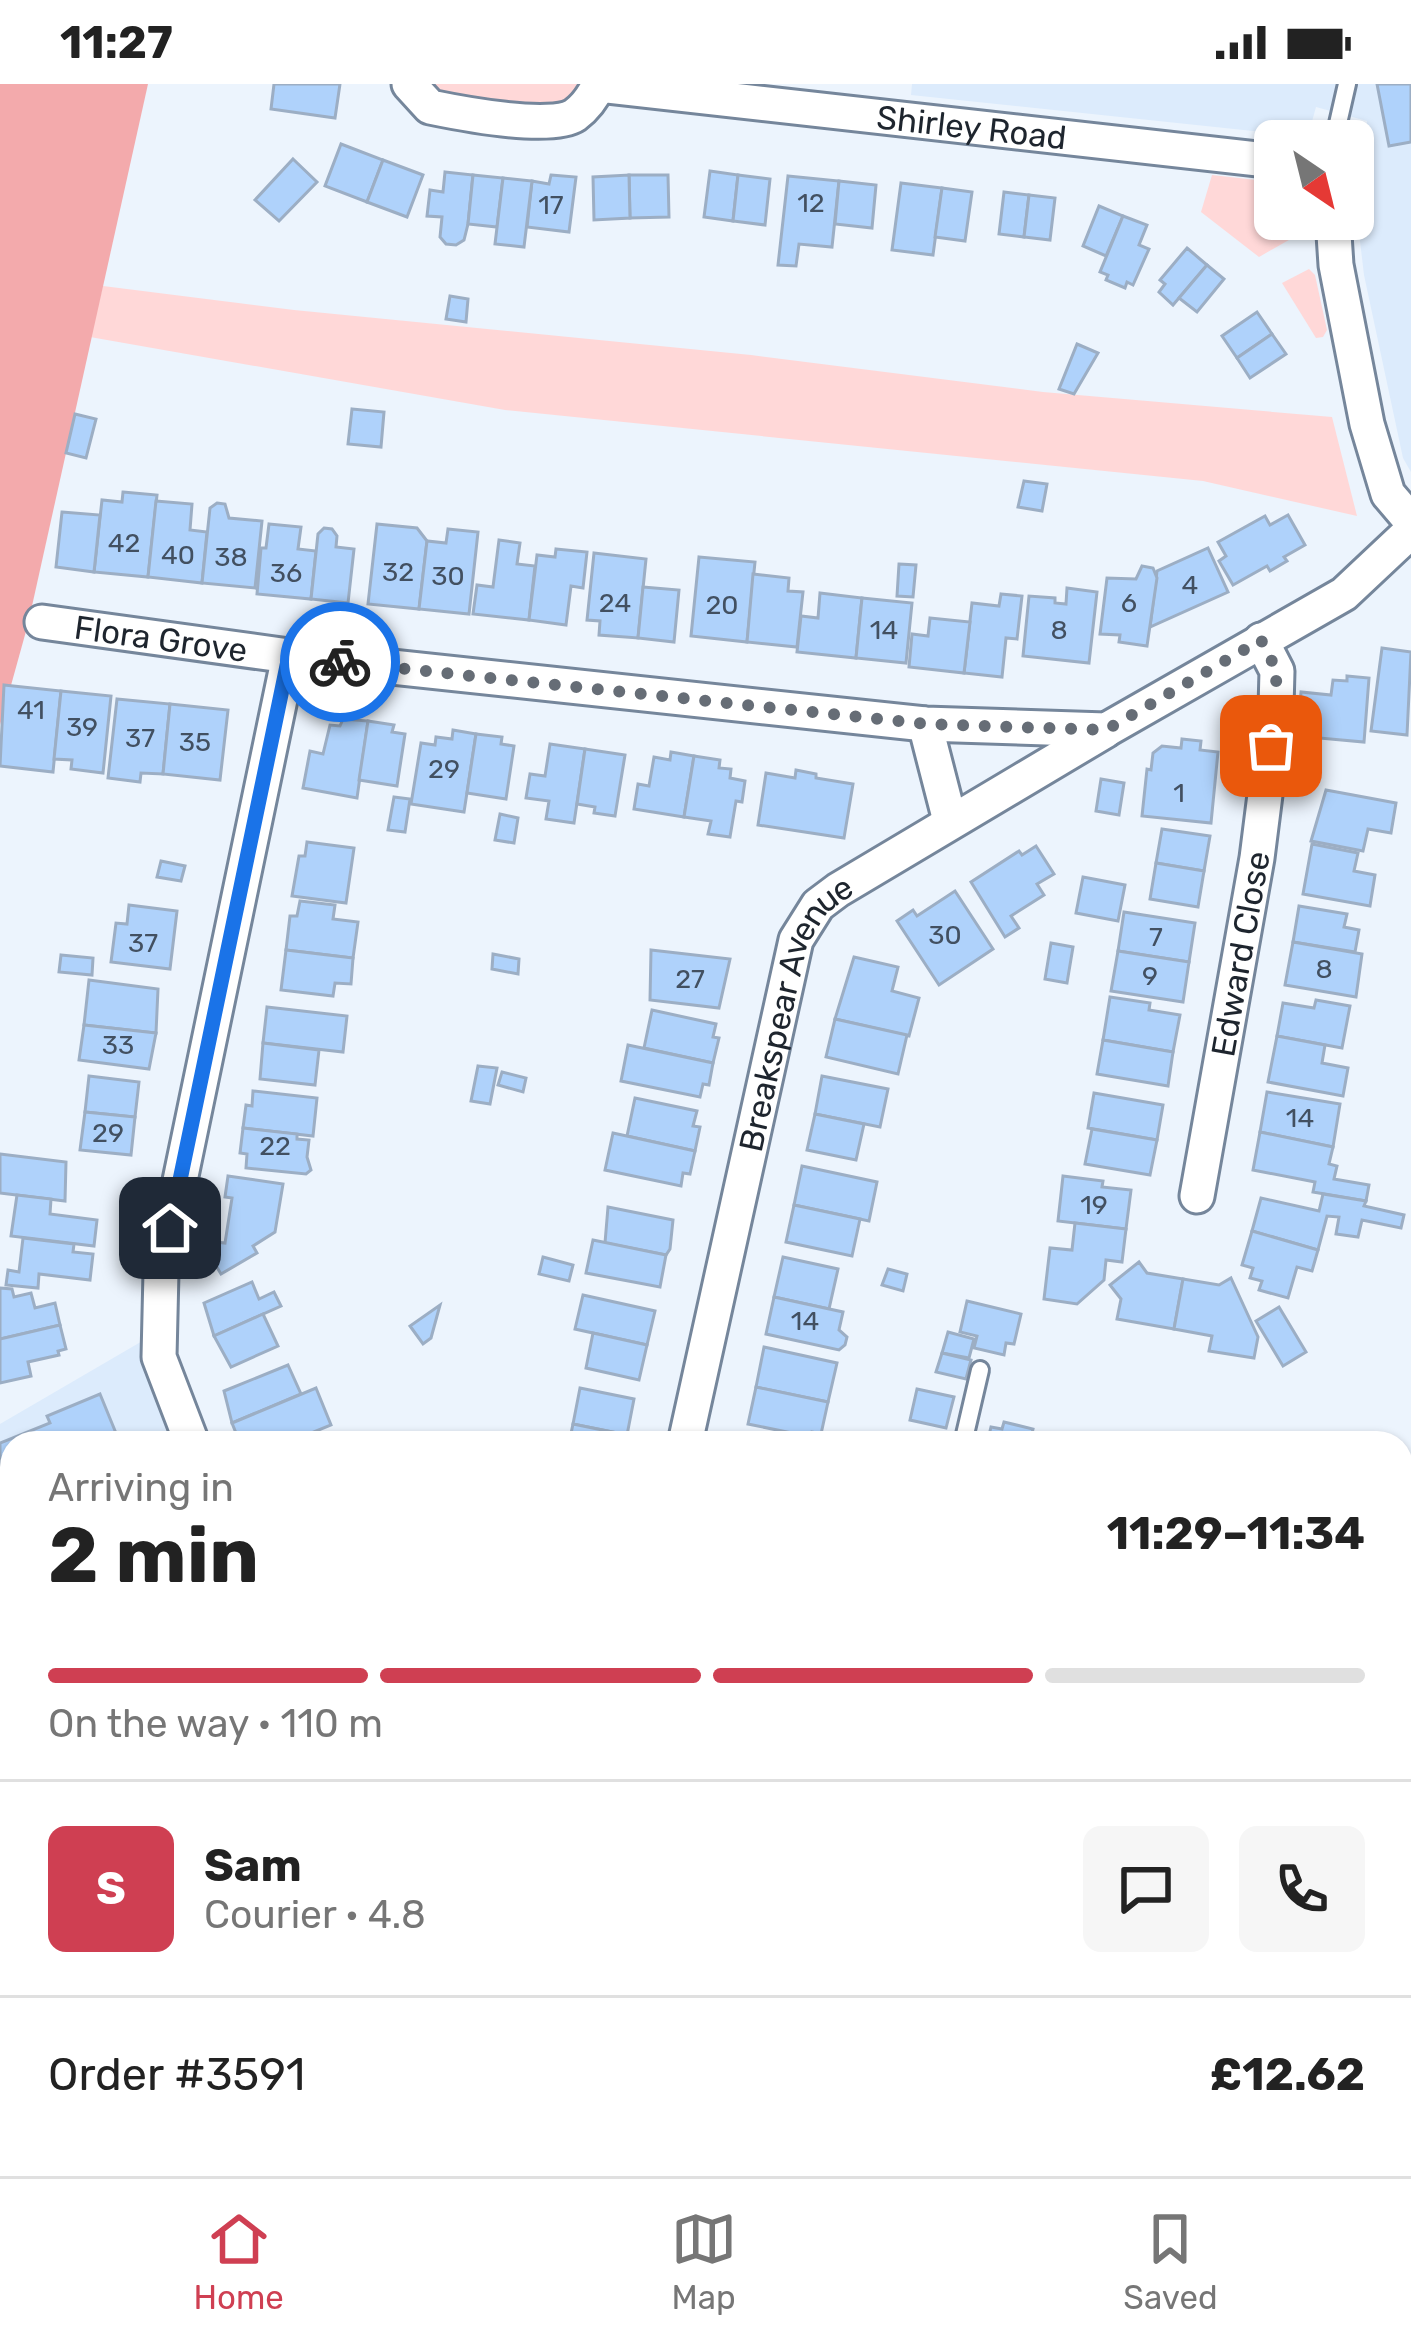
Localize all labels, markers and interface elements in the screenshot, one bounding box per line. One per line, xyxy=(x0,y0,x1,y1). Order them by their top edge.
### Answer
text: 11:27 xyxy=(60,16,173,69)
street label: Shirley Road xyxy=(875,97,1069,157)
north arrow xyxy=(1254,120,1374,240)
map controls xyxy=(1254,120,1374,240)
house number: 12 xyxy=(797,187,825,219)
house number: 17 xyxy=(538,189,564,221)
house number: 42 xyxy=(108,527,140,559)
house number: 40 xyxy=(161,539,195,571)
house number: 38 xyxy=(214,541,248,573)
house number: 32 xyxy=(382,556,414,588)
house number: 36 xyxy=(270,557,302,589)
house number: 30 xyxy=(431,560,465,592)
house number: 4 xyxy=(1182,569,1198,601)
house number: 24 xyxy=(599,587,631,619)
house number: 6 xyxy=(1121,587,1137,619)
house number: 20 xyxy=(706,589,739,621)
courier xyxy=(280,602,400,722)
street label: Flora Grove xyxy=(72,607,250,670)
house number: 14 xyxy=(870,614,898,646)
house number: 8 xyxy=(1050,614,1068,646)
icon: bike xyxy=(307,629,373,695)
house number: 41 xyxy=(17,694,45,726)
pin xyxy=(1220,695,1322,797)
house number: 39 xyxy=(66,711,98,743)
icon: bag xyxy=(1238,713,1304,779)
house number: 37 xyxy=(125,722,155,754)
house number: 35 xyxy=(179,726,211,758)
house number: 29 xyxy=(428,753,460,785)
house number: 1 xyxy=(1173,777,1185,809)
street label: Edward Close xyxy=(1203,848,1277,1060)
street label: Breakspear Avenue xyxy=(730,866,859,1155)
house number: 30 xyxy=(928,919,962,951)
house number: 7 xyxy=(1149,921,1163,953)
house number: 37 xyxy=(128,927,158,959)
house number: 8 xyxy=(1315,953,1333,985)
house number: 9 xyxy=(1142,960,1158,992)
house number: 27 xyxy=(675,963,705,995)
house number: 33 xyxy=(102,1029,134,1061)
house number: 14 xyxy=(1286,1102,1314,1134)
house number: 29 xyxy=(92,1117,124,1149)
house number: 22 xyxy=(259,1130,291,1162)
pin xyxy=(119,1177,221,1279)
house number: 19 xyxy=(1080,1189,1108,1221)
icon: home xyxy=(137,1195,203,1261)
house number: 14 xyxy=(791,1305,819,1337)
text: Arriving in xyxy=(48,1465,234,1511)
text: 11:29–11:34 xyxy=(1107,1507,1365,1560)
text: 2 min xyxy=(48,1509,259,1602)
text: On the way · 110 m xyxy=(48,1701,383,1747)
button: chat xyxy=(1083,1826,1209,1952)
button: phone xyxy=(1239,1826,1365,1952)
text: Sam xyxy=(204,1839,302,1892)
text: S xyxy=(96,1862,126,1915)
text: Courier · 4.8 xyxy=(204,1892,426,1938)
text: Order #3591 xyxy=(48,2048,305,2101)
text: £12.62 xyxy=(1210,2048,1365,2101)
tab: Home xyxy=(193,2206,284,2317)
tab: Map xyxy=(671,2206,737,2317)
tab: Saved xyxy=(1123,2206,1218,2317)

